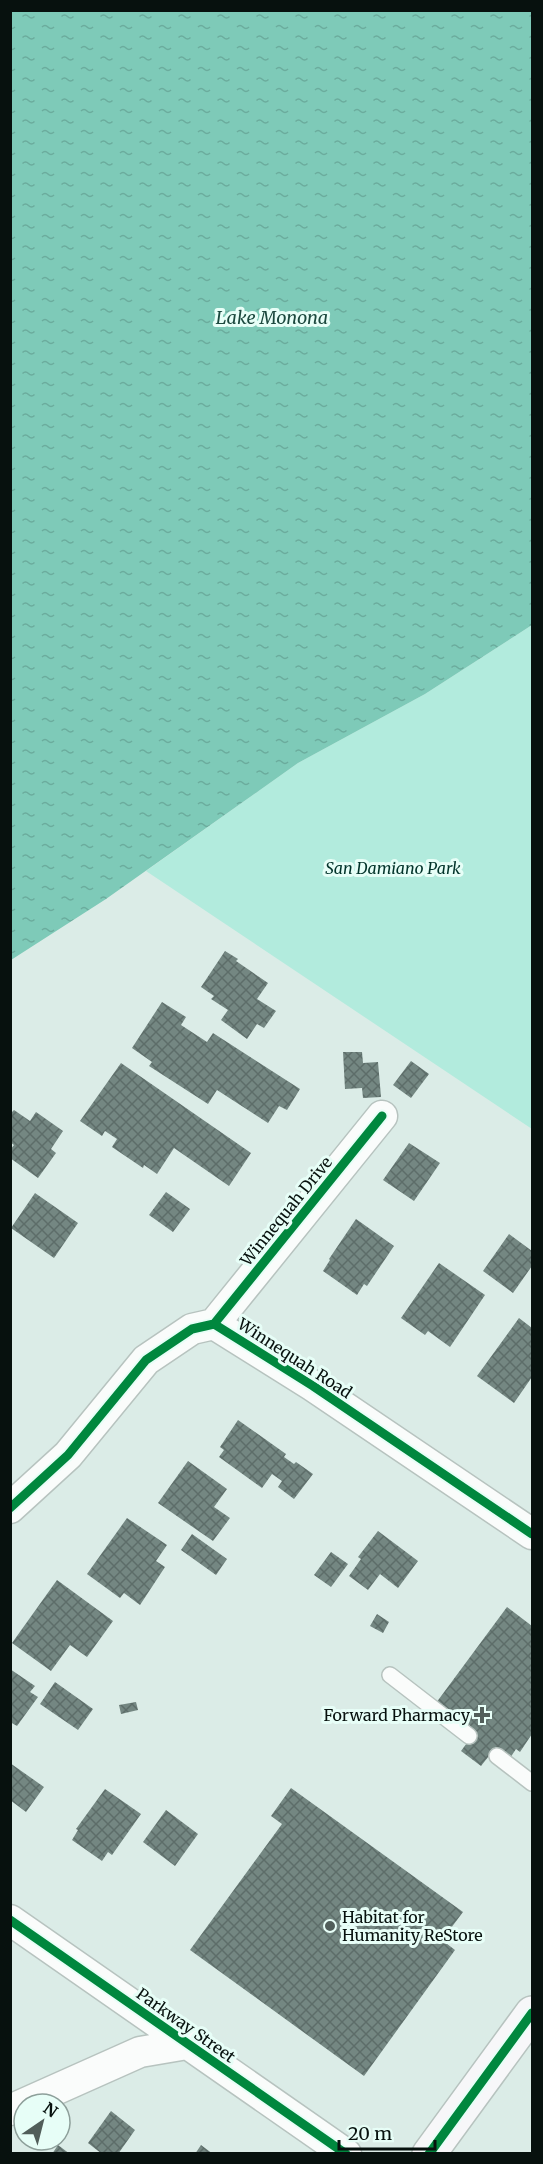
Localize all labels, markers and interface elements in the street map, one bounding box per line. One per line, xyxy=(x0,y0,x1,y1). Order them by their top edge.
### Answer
water label: Lake Monona xyxy=(216,306,328,329)
park label: San Damiano Park xyxy=(325,858,461,878)
street label: Winnequah Drive xyxy=(235,1152,336,1270)
street label: Winnequah Road xyxy=(233,1313,356,1403)
place label: Forward Pharmacy xyxy=(323,1705,471,1725)
marker: Forward Pharmacy xyxy=(475,1708,489,1722)
place label: Habitat for Humanity ReStore xyxy=(342,1907,483,1945)
marker: Habitat for Humanity ReStore xyxy=(323,1919,337,1933)
street label: Parkway Street xyxy=(133,1983,240,2067)
north arrow xyxy=(12,2092,72,2152)
text: N xyxy=(40,2098,62,2122)
scale bar xyxy=(339,2113,435,2151)
text: 20 m xyxy=(348,2122,392,2145)

